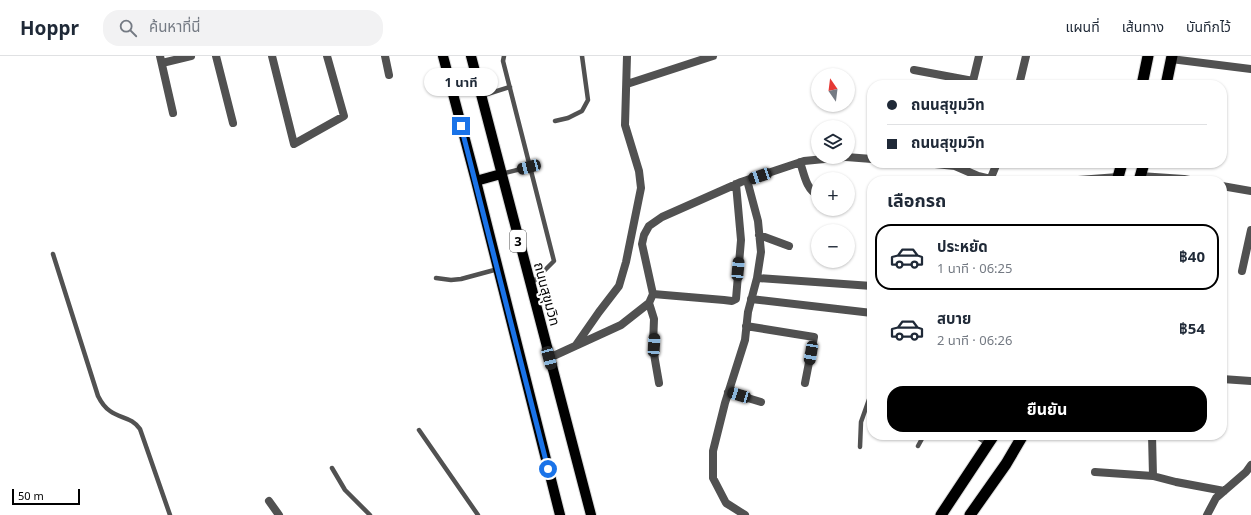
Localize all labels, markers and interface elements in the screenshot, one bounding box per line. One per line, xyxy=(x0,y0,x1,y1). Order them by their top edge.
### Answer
search box xyxy=(103,10,383,46)
text: Hoppr xyxy=(20,15,79,41)
text: ค้นหาที่นี่ xyxy=(149,16,201,36)
icon: search xyxy=(117,17,139,39)
text: แผนที่ xyxy=(1066,17,1100,36)
text: เส้นทาง xyxy=(1122,17,1164,36)
text: บันทึกไว้ xyxy=(1186,17,1231,36)
callout: 1 นาที xyxy=(424,68,498,96)
north arrow xyxy=(811,68,855,112)
map controls xyxy=(811,68,855,268)
text: 1 นาที xyxy=(444,73,478,91)
text: ถนนสุขุมวิท xyxy=(911,94,985,114)
route end xyxy=(452,117,470,135)
button: layers xyxy=(811,120,855,164)
text: ถนนสุขุมวิท xyxy=(911,132,985,152)
car xyxy=(516,158,542,176)
car xyxy=(747,166,773,186)
button: + xyxy=(811,172,855,216)
text: เลือกรถ xyxy=(887,188,946,212)
button: − xyxy=(811,224,855,268)
road number: 3 xyxy=(510,230,526,252)
text: ประหยัด xyxy=(937,236,988,256)
icon: car xyxy=(889,239,925,275)
text: ฿40 xyxy=(1179,246,1205,266)
car xyxy=(731,257,745,281)
text: 1 นาที · 06:25 xyxy=(937,259,1012,277)
street label: ถนนสุขุมวิท xyxy=(530,260,565,328)
text: สบาย xyxy=(937,308,971,328)
icon: car xyxy=(889,311,925,347)
text: ฿54 xyxy=(1179,318,1205,338)
text: 2 นาที · 06:26 xyxy=(937,331,1012,349)
car xyxy=(647,333,661,357)
car xyxy=(803,340,819,366)
car xyxy=(540,345,558,371)
car xyxy=(726,386,752,404)
button: ยืนยัน xyxy=(887,386,1207,432)
route start xyxy=(539,460,557,478)
scale bar xyxy=(12,487,80,506)
text: 50 m xyxy=(18,488,44,503)

